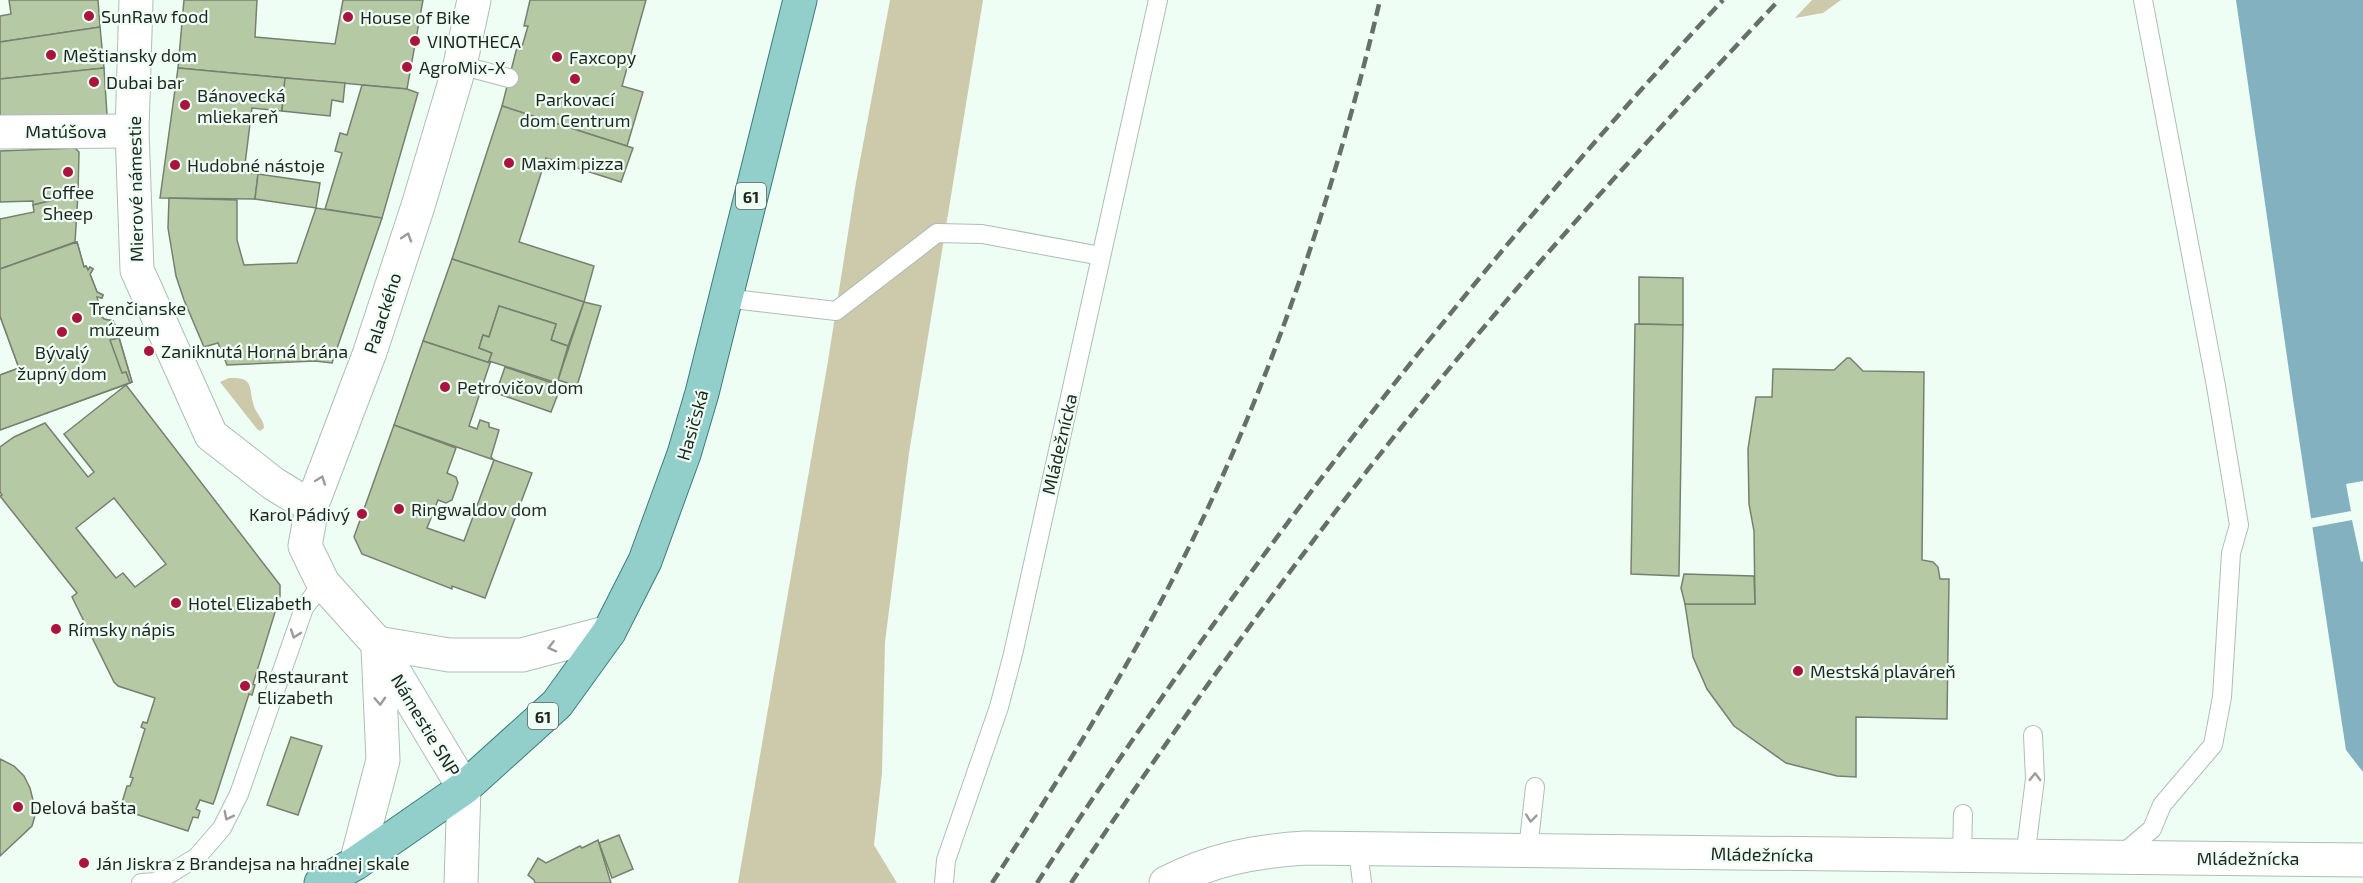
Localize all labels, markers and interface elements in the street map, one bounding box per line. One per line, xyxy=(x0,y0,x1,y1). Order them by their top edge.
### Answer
place label: SunRaw food xyxy=(101,5,208,27)
place label: House of Bike xyxy=(360,6,470,28)
marker: SunRaw food xyxy=(82,9,96,23)
marker: House of Bike xyxy=(341,10,355,24)
place label: VINOTHECA xyxy=(427,30,522,52)
marker: VINOTHECA xyxy=(408,34,422,48)
place label: Meštiansky dom xyxy=(63,44,197,66)
place label: Faxcopy xyxy=(569,46,637,68)
marker: Meštiansky dom xyxy=(44,48,58,62)
marker: Faxcopy xyxy=(550,50,564,64)
place label: AgroMix-X xyxy=(419,56,506,78)
marker: AgroMix-X xyxy=(400,60,414,74)
place label: Dubai bar xyxy=(106,71,184,93)
marker: Parkovací dom Centrum xyxy=(568,72,582,86)
marker: Dubai bar xyxy=(87,75,101,89)
place label: Bánovecká mliekareň xyxy=(197,84,286,127)
place label: Parkovací dom Centrum xyxy=(520,88,630,131)
marker: Bánovecká mliekareň xyxy=(178,98,192,112)
street label: Mierové námestie xyxy=(123,116,147,262)
street label: Matúšova xyxy=(25,120,107,142)
place label: Maxim pizza xyxy=(521,152,624,174)
place label: Hudobné nástoje xyxy=(187,154,325,176)
marker: Maxim pizza xyxy=(502,156,516,170)
marker: Hudobné nástoje xyxy=(168,158,182,172)
marker: Coffee Sheep xyxy=(61,165,75,179)
place label: Coffee Sheep xyxy=(42,181,94,224)
road number: 61 xyxy=(736,183,766,209)
one-way arrow xyxy=(400,232,413,243)
street label: Palackého xyxy=(359,270,405,356)
place label: Trenčianske múzeum xyxy=(89,297,186,340)
marker: Trenčianske múzeum xyxy=(70,311,84,325)
marker: Bývalý župný dom xyxy=(55,325,69,339)
place label: Zaniknutá Horná brána xyxy=(161,340,348,362)
place label: Bývalý župný dom xyxy=(17,341,107,384)
marker: Zaniknutá Horná brána xyxy=(142,344,156,358)
place label: Petrovičov dom xyxy=(457,376,583,398)
marker: Petrovičov dom xyxy=(438,380,452,394)
street label: Hasičská xyxy=(671,387,713,463)
street label: Mládežnícka xyxy=(1037,391,1081,497)
one-way arrow xyxy=(313,475,326,486)
place label: Ringwaldov dom xyxy=(411,498,547,520)
marker: Ringwaldov dom xyxy=(392,502,406,516)
place label: Karol Pádivý xyxy=(249,503,350,525)
marker: Karol Pádivý xyxy=(355,507,369,521)
place label: Hotel Elizabeth xyxy=(188,592,312,614)
marker: Hotel Elizabeth xyxy=(169,596,183,610)
place label: Rímsky nápis xyxy=(68,618,175,640)
marker: Rímsky nápis xyxy=(49,622,63,636)
one-way arrow xyxy=(290,628,303,639)
one-way arrow xyxy=(547,640,558,652)
place label: Mestská plaváreň xyxy=(1810,660,1956,682)
marker: Mestská plaváreň xyxy=(1791,664,1805,678)
place label: Restaurant Elizabeth xyxy=(257,665,348,708)
street label: Námestie SNP xyxy=(387,670,465,780)
marker: Restaurant Elizabeth xyxy=(238,679,252,693)
one-way arrow xyxy=(374,697,387,706)
road number: 61 xyxy=(528,703,558,729)
one-way arrow xyxy=(2028,773,2041,782)
place label: Delová bašta xyxy=(30,796,136,818)
marker: Delová bašta xyxy=(11,800,25,814)
one-way arrow xyxy=(224,810,235,821)
one-way arrow xyxy=(1526,814,1538,823)
street label: Mládežnícka xyxy=(1710,842,1814,866)
street label: Mládežnícka xyxy=(2197,847,2299,869)
place label: Ján Jiskra z Brandejsa na hradnej skale xyxy=(96,852,410,874)
marker: Ján Jiskra z Brandejsa na hradnej skale xyxy=(77,856,91,870)

